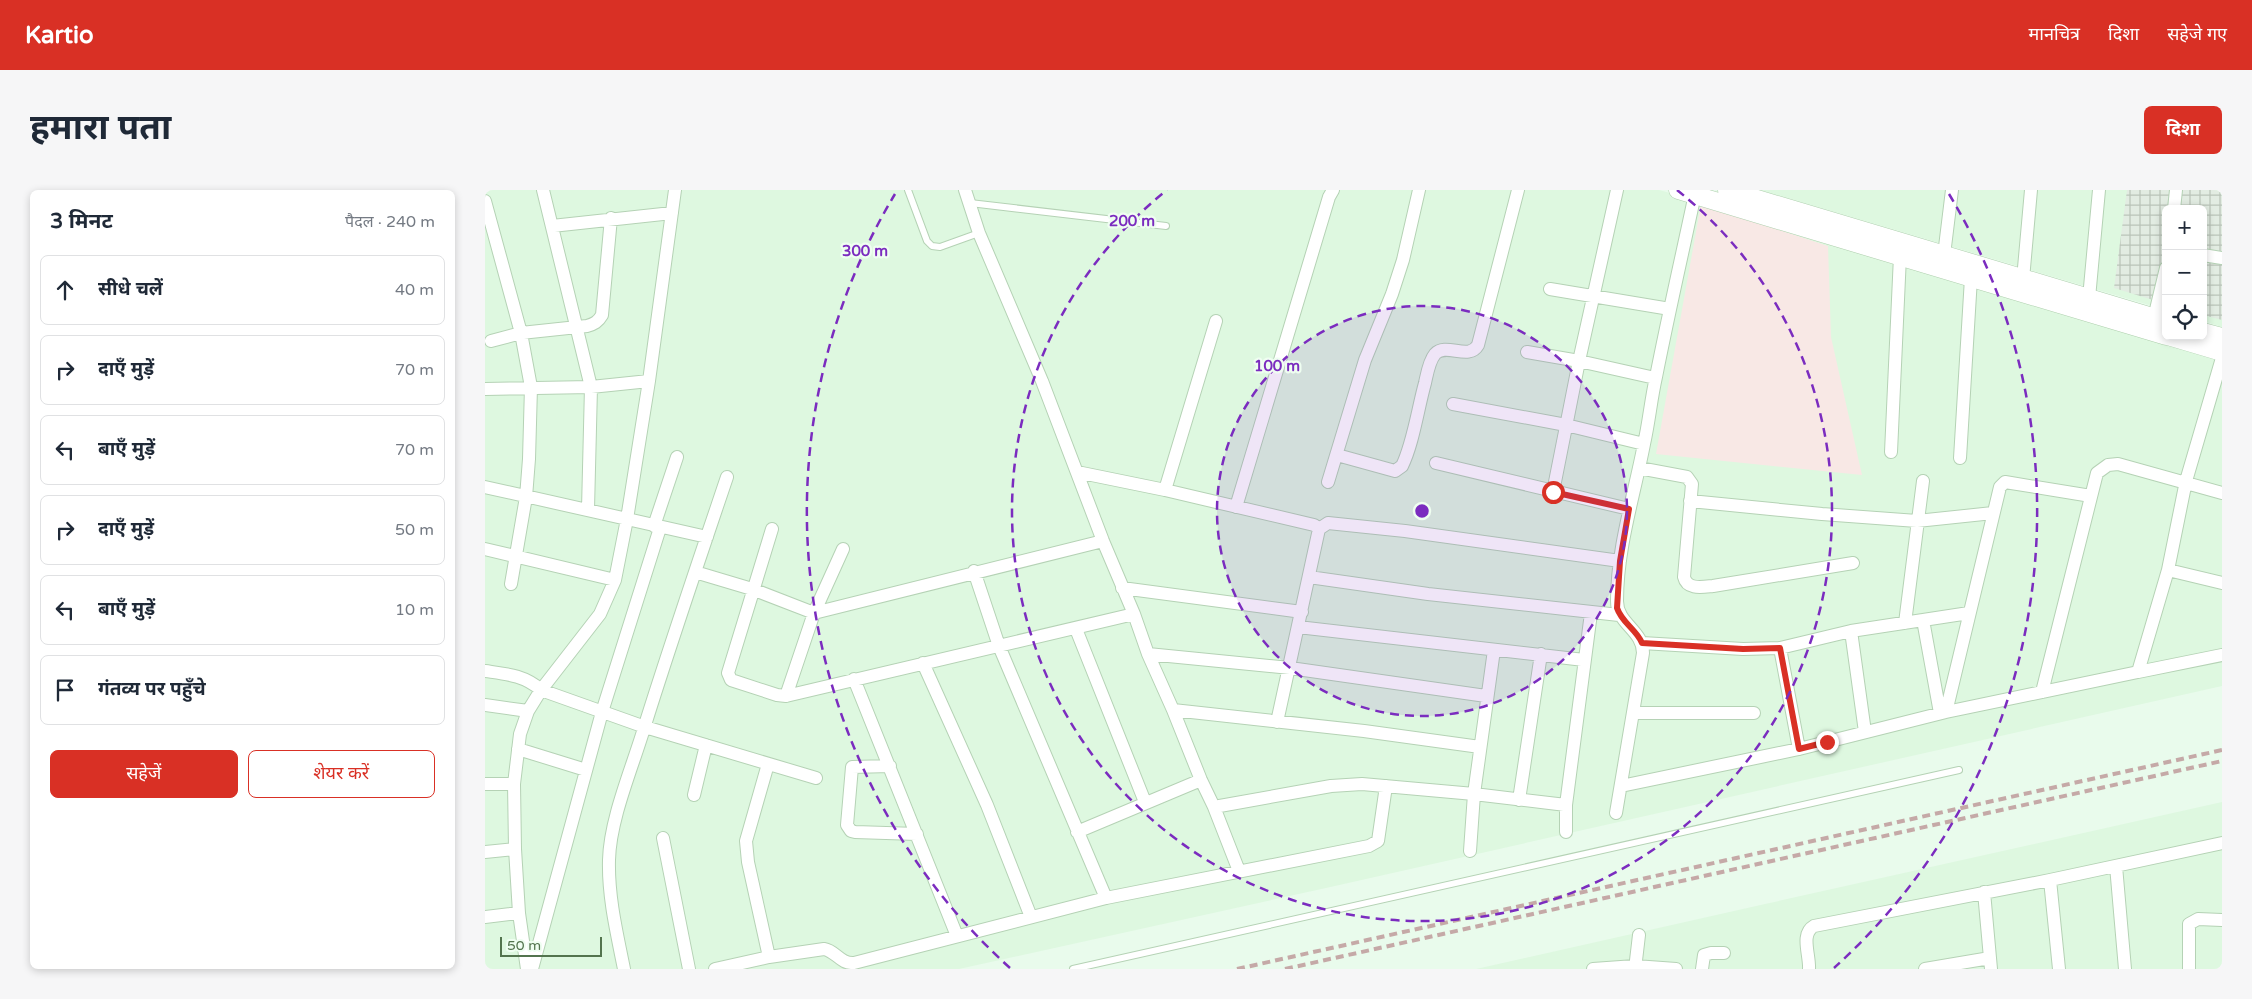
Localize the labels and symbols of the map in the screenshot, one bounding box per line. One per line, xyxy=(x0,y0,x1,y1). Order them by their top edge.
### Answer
text: 200 m xyxy=(1109,212,1155,230)
text: 300 m xyxy=(842,242,888,260)
text: 100 m xyxy=(1254,357,1300,375)
route start xyxy=(1542,481,1565,504)
centre of rings xyxy=(1413,502,1431,520)
route end xyxy=(1816,731,1839,754)
scale bar xyxy=(500,934,603,957)

